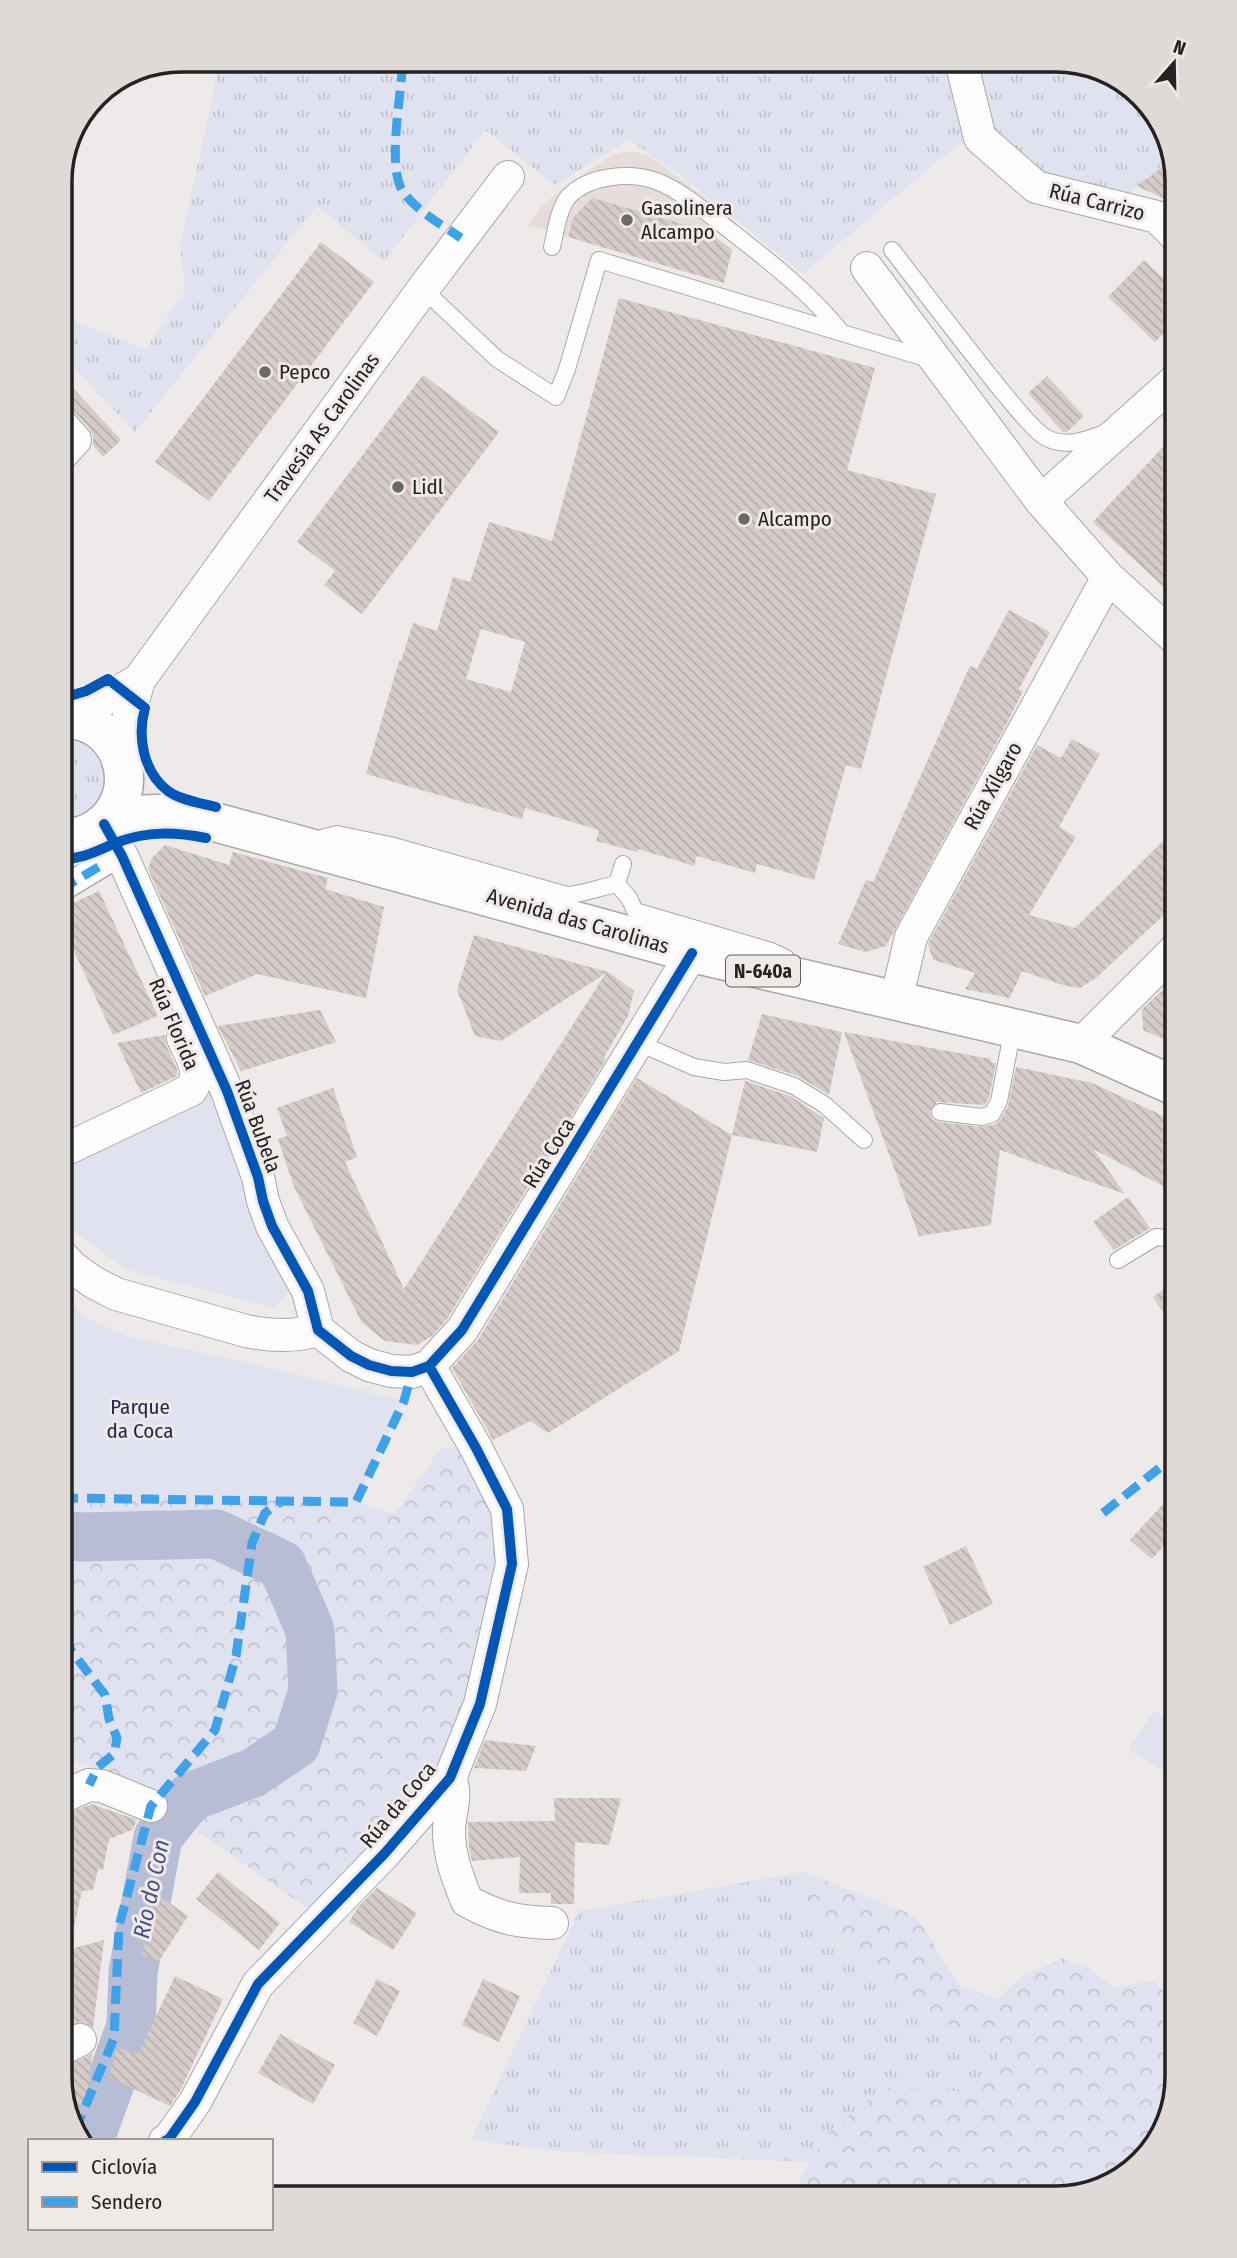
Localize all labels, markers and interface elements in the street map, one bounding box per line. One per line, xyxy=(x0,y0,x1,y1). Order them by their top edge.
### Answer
north arrow xyxy=(1139,28,1209,98)
text: N xyxy=(1170,35,1189,60)
street label: Rúa Carrizo xyxy=(1047,178,1147,226)
place label: Gasolinera Alcampo xyxy=(641,195,732,245)
marker: Gasolinera Alcampo xyxy=(619,212,635,228)
street label: Travesía As Carolinas xyxy=(259,348,385,508)
place label: Pepco xyxy=(279,359,331,385)
marker: Pepco xyxy=(257,364,273,380)
place label: Lidl xyxy=(412,474,444,500)
marker: Lidl xyxy=(390,479,406,495)
place label: Alcampo xyxy=(758,506,832,532)
marker: Alcampo xyxy=(736,511,752,527)
street label: Rúa Xílgaro xyxy=(958,738,1028,834)
street label: Avenida das Carolinas xyxy=(484,883,672,959)
road number: N-640a xyxy=(726,956,800,987)
street label: Rúa Florida xyxy=(143,974,205,1074)
street label: Rúa Bubela xyxy=(229,1076,287,1176)
street label: Rúa Coca xyxy=(517,1113,581,1193)
park label: Parque da Coca xyxy=(107,1394,173,1444)
street label: Rúa da Coca xyxy=(354,1757,442,1853)
water label: Río do Con xyxy=(127,1837,175,1941)
legend xyxy=(28,2139,273,2230)
text: Ciclovía xyxy=(91,2154,157,2180)
text: Sendero xyxy=(91,2189,162,2215)

